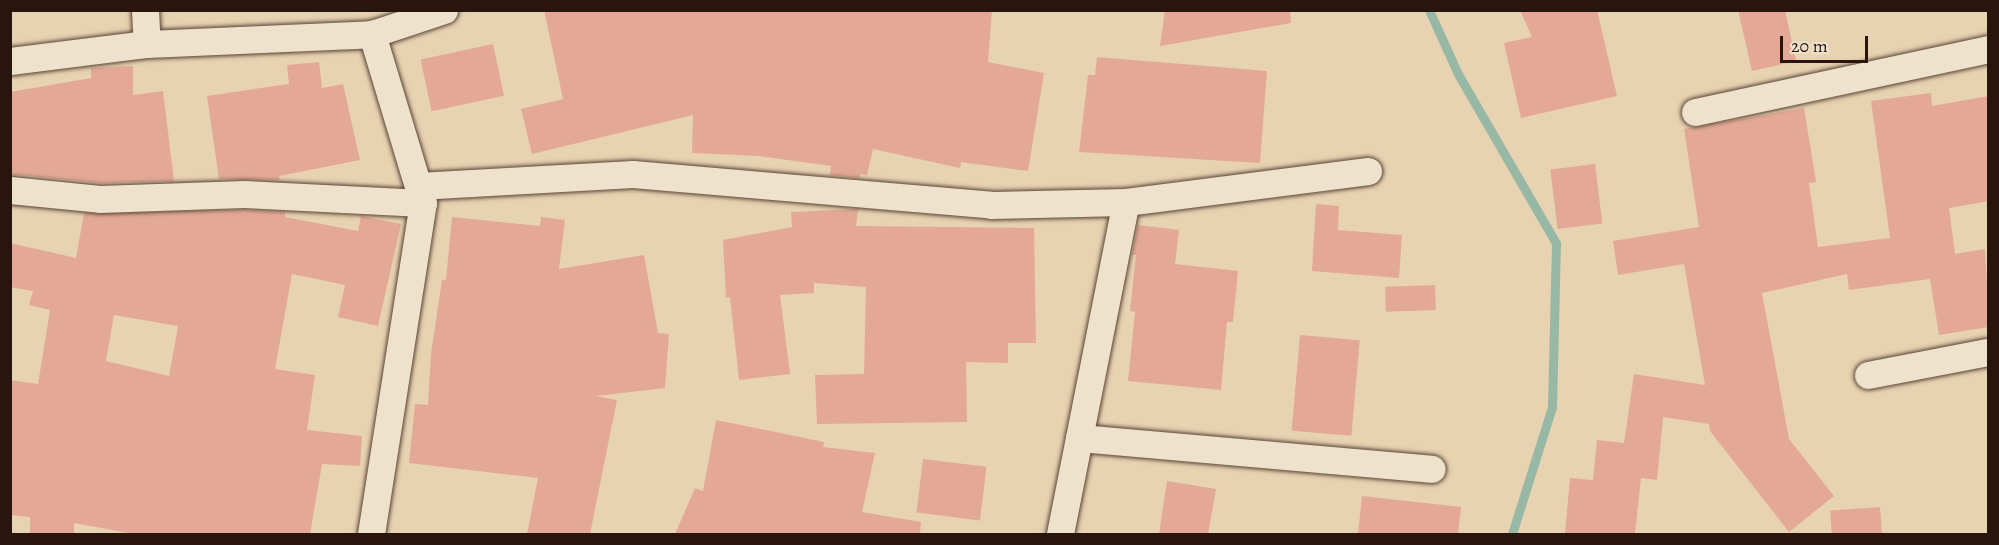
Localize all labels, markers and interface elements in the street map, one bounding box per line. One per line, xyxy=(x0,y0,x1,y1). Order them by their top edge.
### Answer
scale bar xyxy=(1783,24,1872,62)
text: 20 m xyxy=(1791,34,1828,58)

